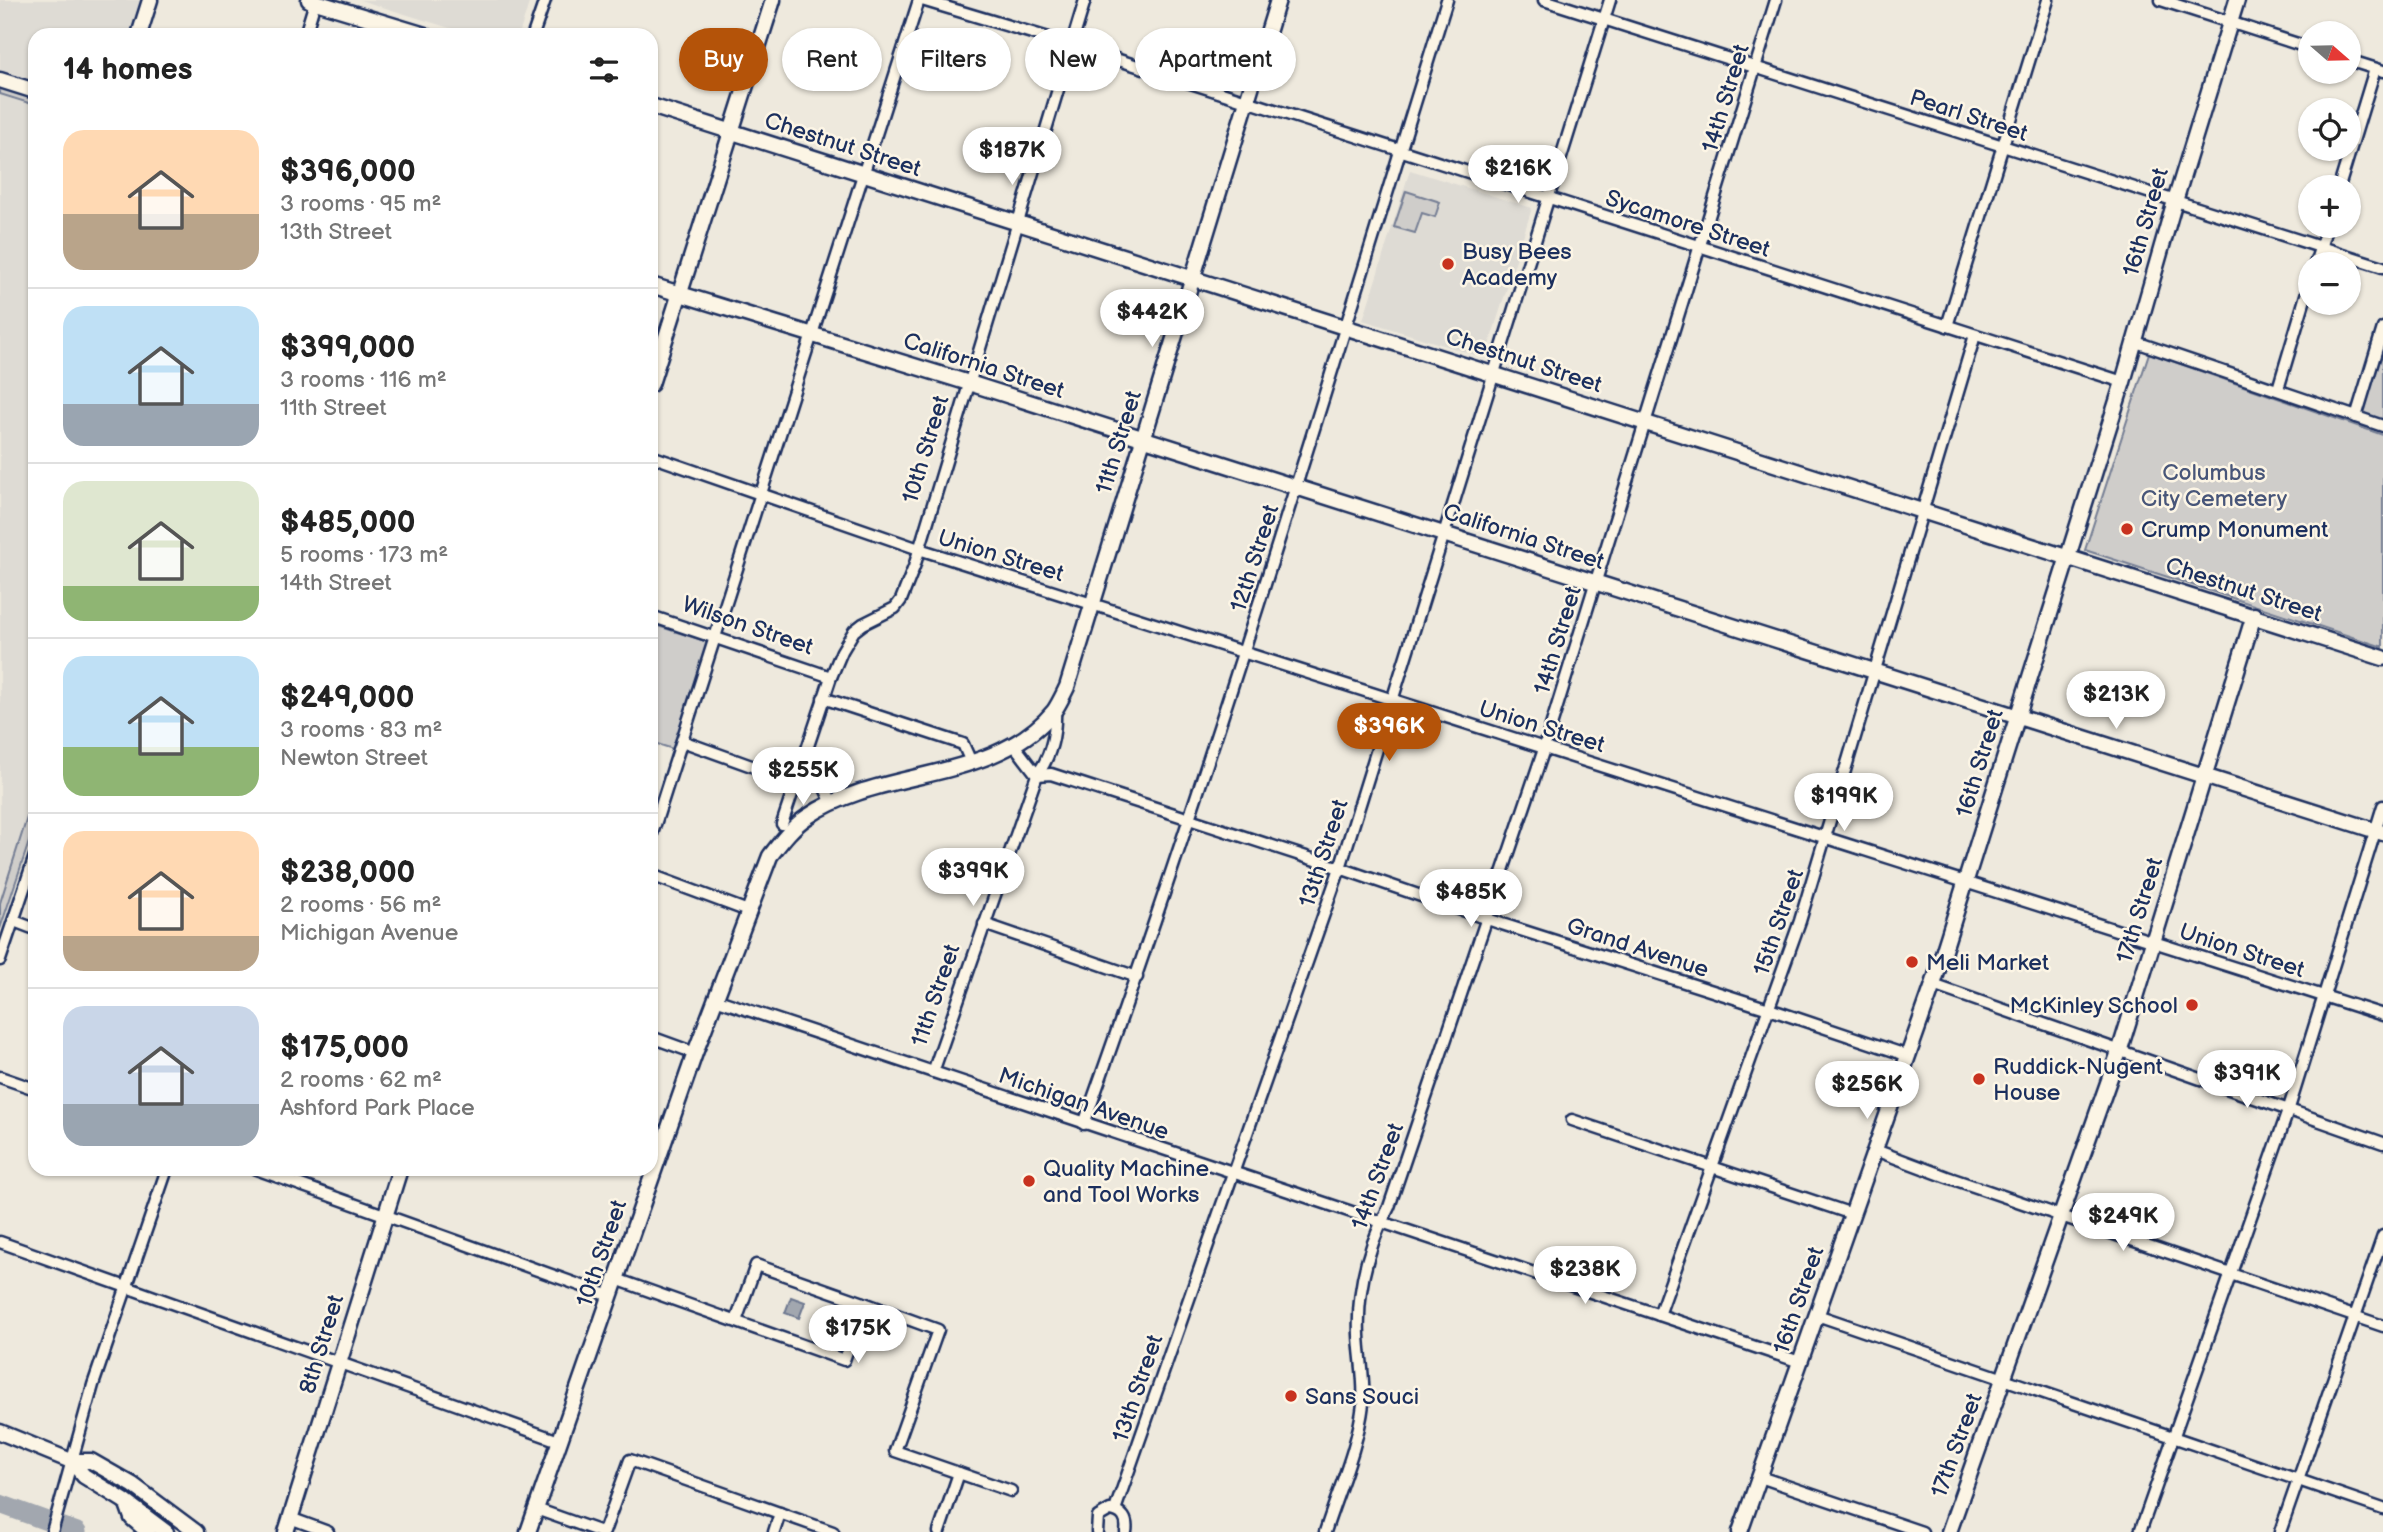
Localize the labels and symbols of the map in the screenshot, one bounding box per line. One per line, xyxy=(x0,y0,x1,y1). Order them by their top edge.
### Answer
north arrow xyxy=(2298,21,2361,84)
street label: 14th Street xyxy=(1696,41,1756,156)
street label: Pearl Street xyxy=(1906,84,2031,148)
street label: Chestnut Street xyxy=(761,106,924,183)
pin: $187K xyxy=(963,128,1061,187)
pin: $216K xyxy=(1469,146,1567,205)
street label: 16th Street xyxy=(2117,165,2175,280)
street label: Sycamore Street xyxy=(1602,184,1774,264)
place label: Busy Bees Academy xyxy=(1462,238,1572,292)
marker: Busy Bees Academy xyxy=(1440,256,1456,272)
pin: $442K xyxy=(1103,290,1201,349)
street label: Chestnut Street xyxy=(1442,322,1605,399)
street label: California Street xyxy=(900,327,1068,405)
street label: 11th Street xyxy=(1090,387,1148,497)
street label: 10th Street xyxy=(896,392,956,507)
park label: Columbus City Cemetery xyxy=(2141,459,2288,513)
street label: California Street xyxy=(1440,498,1608,576)
street label: 12th Street xyxy=(1224,501,1285,616)
place label: Crump Monument xyxy=(2141,516,2328,544)
marker: Crump Monument xyxy=(2119,521,2135,537)
street label: Union Street xyxy=(934,524,1067,588)
street label: Chestnut Street xyxy=(2162,551,2325,628)
street label: 14th Street xyxy=(1528,583,1588,698)
street label: Wilson Street xyxy=(678,590,817,661)
pin: $213K xyxy=(2067,672,2165,731)
street label: Union Street xyxy=(1475,695,1608,759)
pin: $396K xyxy=(1340,704,1438,763)
street label: 16th Street xyxy=(1950,706,2010,821)
pin: $255K xyxy=(754,748,852,807)
pin: $199K xyxy=(1795,774,1893,833)
street label: 13th Street xyxy=(1293,796,1355,911)
pin: $399K xyxy=(924,848,1022,908)
street label: 17th Street xyxy=(2111,854,2169,966)
street label: 15th Street xyxy=(1748,865,1810,979)
pin: $485K xyxy=(1422,870,1520,929)
street label: Grand Avenue xyxy=(1563,912,1712,984)
street label: Union Street xyxy=(2175,918,2308,984)
street label: 11th Street xyxy=(905,940,967,1050)
place label: Meli Market xyxy=(1926,949,2049,977)
marker: Meli Market xyxy=(1904,954,1920,970)
place label: McKinley School xyxy=(2010,992,2178,1020)
marker: McKinley School xyxy=(2184,997,2200,1013)
pin: $391K xyxy=(2198,1050,2296,1110)
place label: Ruddick-Nugent House xyxy=(1993,1053,2163,1107)
street label: Michigan Avenue xyxy=(995,1062,1173,1146)
pin: $256K xyxy=(1818,1062,1916,1121)
marker: Ruddick-Nugent House xyxy=(1971,1071,1987,1087)
street label: 14th Street xyxy=(1346,1119,1410,1234)
place label: Quality Machine and Tool Works xyxy=(1043,1155,1209,1209)
marker: Quality Machine and Tool Works xyxy=(1021,1173,1037,1189)
pin: $249K xyxy=(2074,1194,2172,1253)
street label: 10th Street xyxy=(571,1196,633,1310)
street label: 16th Street xyxy=(1768,1243,1830,1358)
pin: $238K xyxy=(1536,1246,1634,1306)
street label: 8th Street xyxy=(294,1291,350,1397)
pin: $175K xyxy=(809,1306,907,1365)
street label: 13th Street xyxy=(1107,1331,1169,1446)
place label: Sans Souci xyxy=(1305,1383,1419,1411)
marker: Sans Souci xyxy=(1283,1388,1299,1404)
street label: 17th Street xyxy=(1925,1389,1989,1501)

